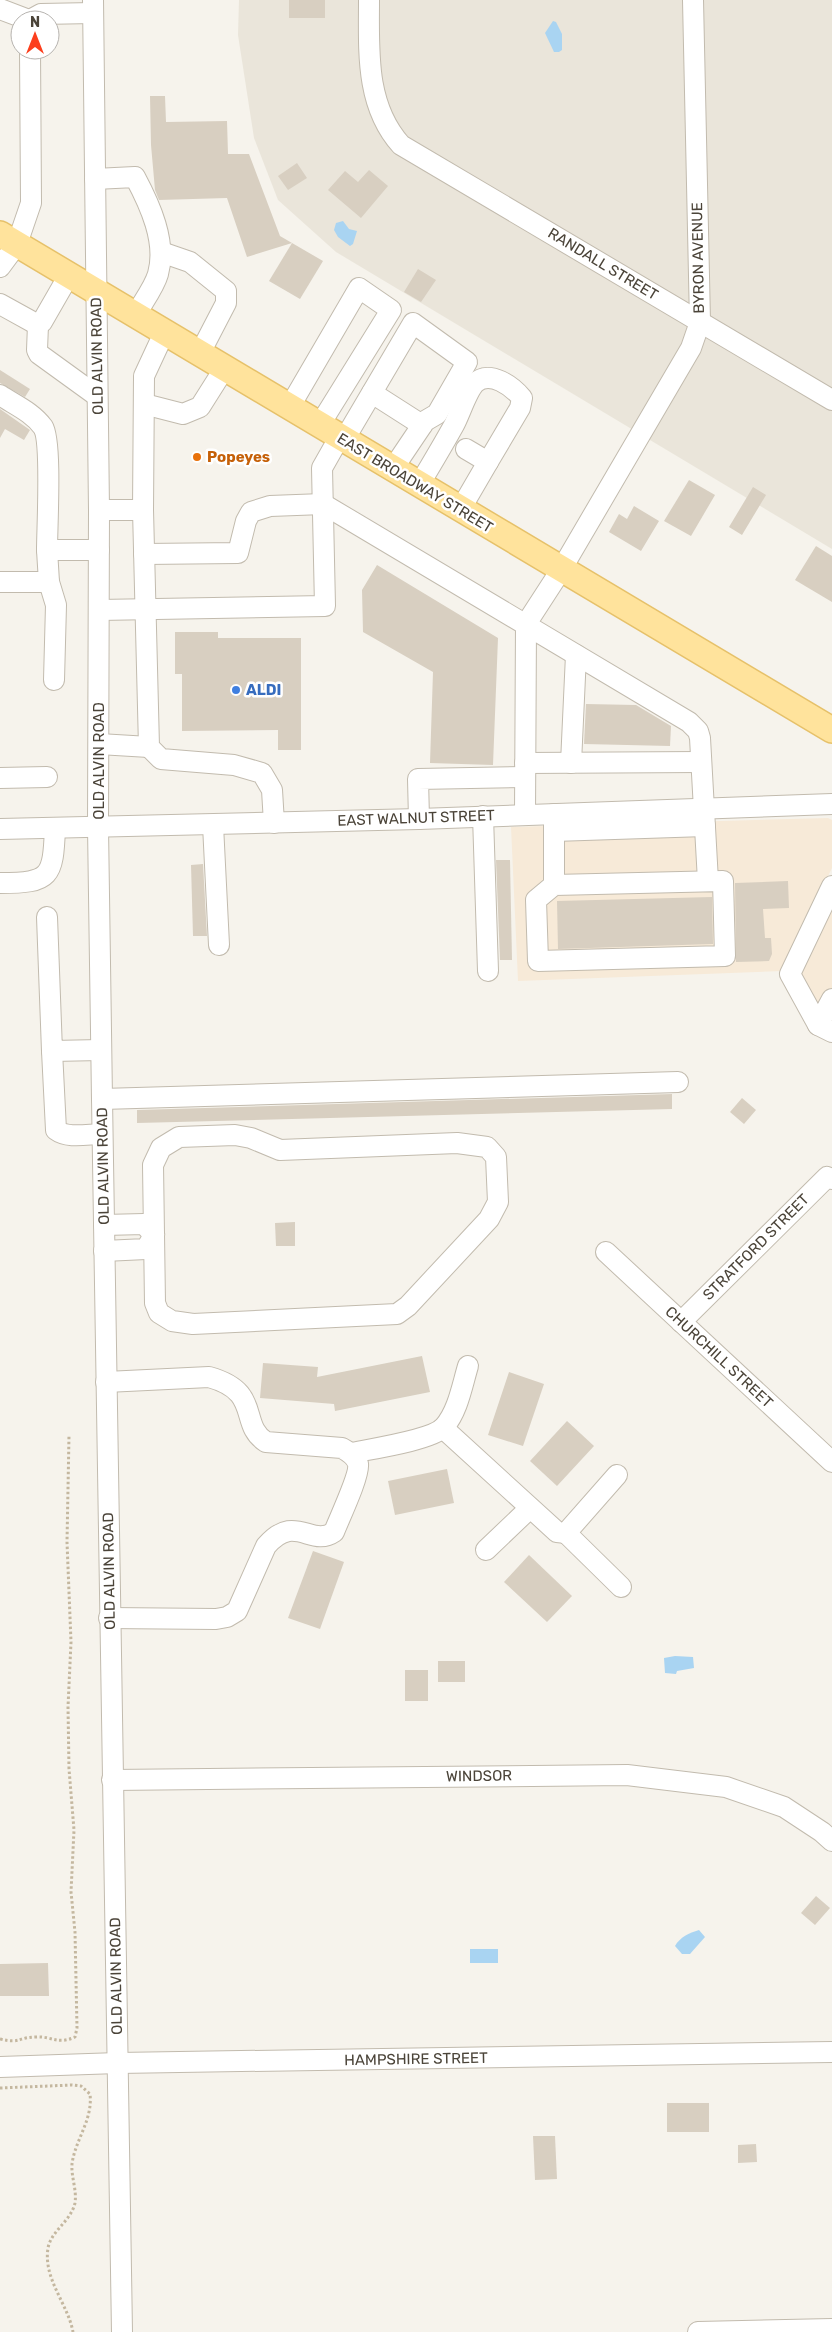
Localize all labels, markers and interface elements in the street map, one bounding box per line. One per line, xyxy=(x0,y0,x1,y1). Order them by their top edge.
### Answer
north arrow xyxy=(10,10,60,60)
text: N xyxy=(30,14,40,31)
street label: BYRON AVENUE xyxy=(688,202,708,314)
street label: RANDALL STREET xyxy=(545,224,662,304)
street label: OLD ALVIN ROAD xyxy=(87,297,107,415)
street label: EAST BROADWAY STREET xyxy=(334,429,496,537)
place label: Popeyes xyxy=(207,448,270,466)
marker: Popeyes xyxy=(191,451,203,463)
place label: ALDI xyxy=(246,681,281,699)
marker: ALDI xyxy=(230,684,242,696)
street label: OLD ALVIN ROAD xyxy=(90,702,108,820)
street label: EAST WALNUT STREET xyxy=(337,806,495,830)
street label: OLD ALVIN ROAD xyxy=(93,1107,113,1225)
street label: STRATFORD STREET xyxy=(699,1190,813,1304)
street label: CHURCHILL STREET xyxy=(661,1302,777,1412)
street label: OLD ALVIN ROAD xyxy=(99,1512,119,1630)
street label: WINDSOR xyxy=(446,1766,512,1786)
street label: OLD ALVIN ROAD xyxy=(106,1917,126,2035)
street label: HAMPSHIRE STREET xyxy=(344,2049,488,2069)

